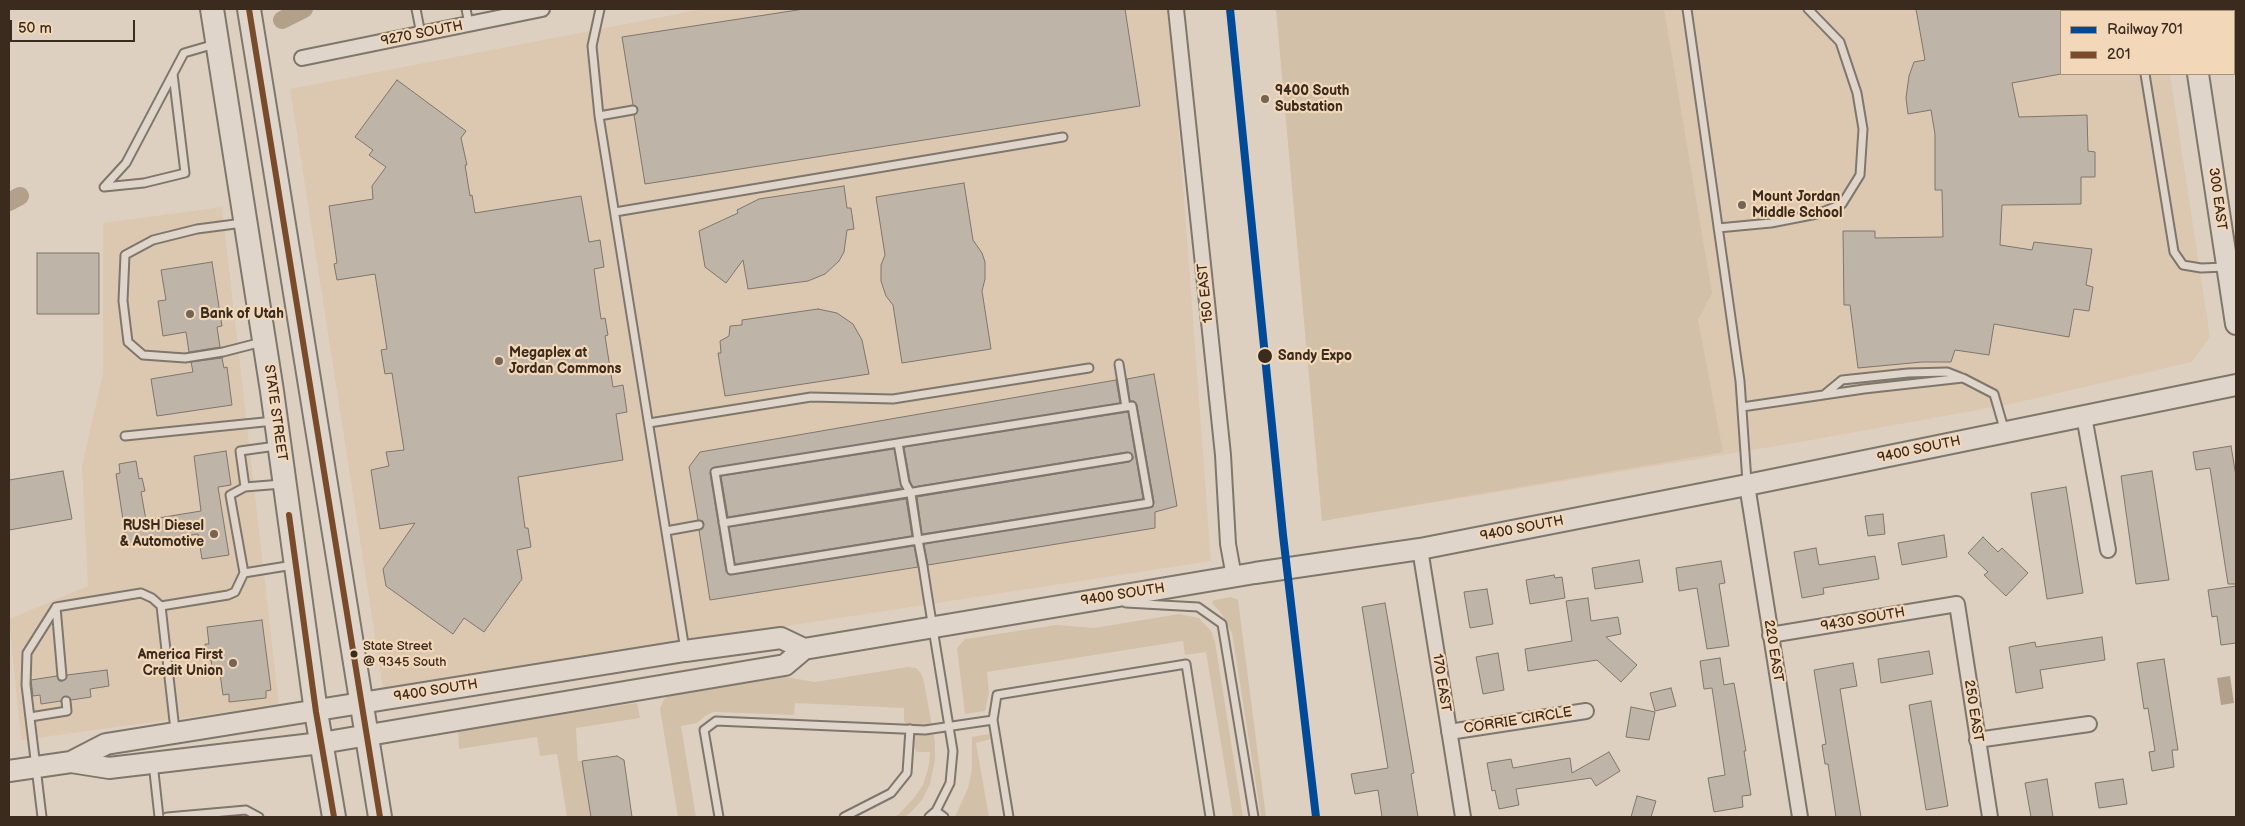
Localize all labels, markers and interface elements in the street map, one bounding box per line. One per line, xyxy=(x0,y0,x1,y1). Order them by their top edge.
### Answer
scale bar xyxy=(12,10,138,42)
legend xyxy=(2060,10,2235,75)
street label: 9270 SOUTH xyxy=(380,18,464,50)
text: 50 m xyxy=(18,19,52,38)
text: Railway 701 xyxy=(2107,20,2183,39)
text: 201 xyxy=(2107,45,2130,64)
place label: 9400 South Substation xyxy=(1275,83,1349,115)
marker: 9400 South Substation xyxy=(1259,93,1271,105)
street label: 300 EAST xyxy=(2204,167,2230,231)
place label: Mount Jordan Middle School xyxy=(1752,189,1842,222)
marker: Mount Jordan Middle School xyxy=(1736,199,1748,211)
street label: 150 EAST xyxy=(1195,262,1217,324)
place label: Bank of Utah xyxy=(200,306,284,322)
marker: Bank of Utah xyxy=(184,308,196,320)
place label: Megaplex at Jordan Commons xyxy=(509,345,622,378)
marker: Sandy Expo xyxy=(1256,347,1274,365)
place label: Sandy Expo xyxy=(1278,348,1352,364)
marker: Megaplex at Jordan Commons xyxy=(493,355,505,367)
street label: STATE STREET xyxy=(260,364,290,462)
street label: 9400 SOUTH xyxy=(1876,433,1962,467)
street label: 9400 SOUTH xyxy=(1479,513,1565,545)
place label: RUSH Diesel & Automotive xyxy=(120,518,204,550)
marker: RUSH Diesel & Automotive xyxy=(208,528,220,540)
street label: 9400 SOUTH xyxy=(1080,580,1166,610)
street label: 9430 SOUTH xyxy=(1820,604,1906,636)
street label: 220 EAST xyxy=(1760,619,1786,683)
place label: State Street @ 9345 South xyxy=(363,639,446,670)
place label: America First Credit Union xyxy=(138,647,223,680)
marker: State Street @ 9345 South xyxy=(349,649,359,659)
street label: 170 EAST xyxy=(1428,653,1454,713)
marker: America First Credit Union xyxy=(227,657,239,669)
street label: 9400 SOUTH xyxy=(393,676,479,706)
street label: 250 EAST xyxy=(1960,679,1986,743)
street label: CORRIE CIRCLE xyxy=(1463,704,1573,738)

